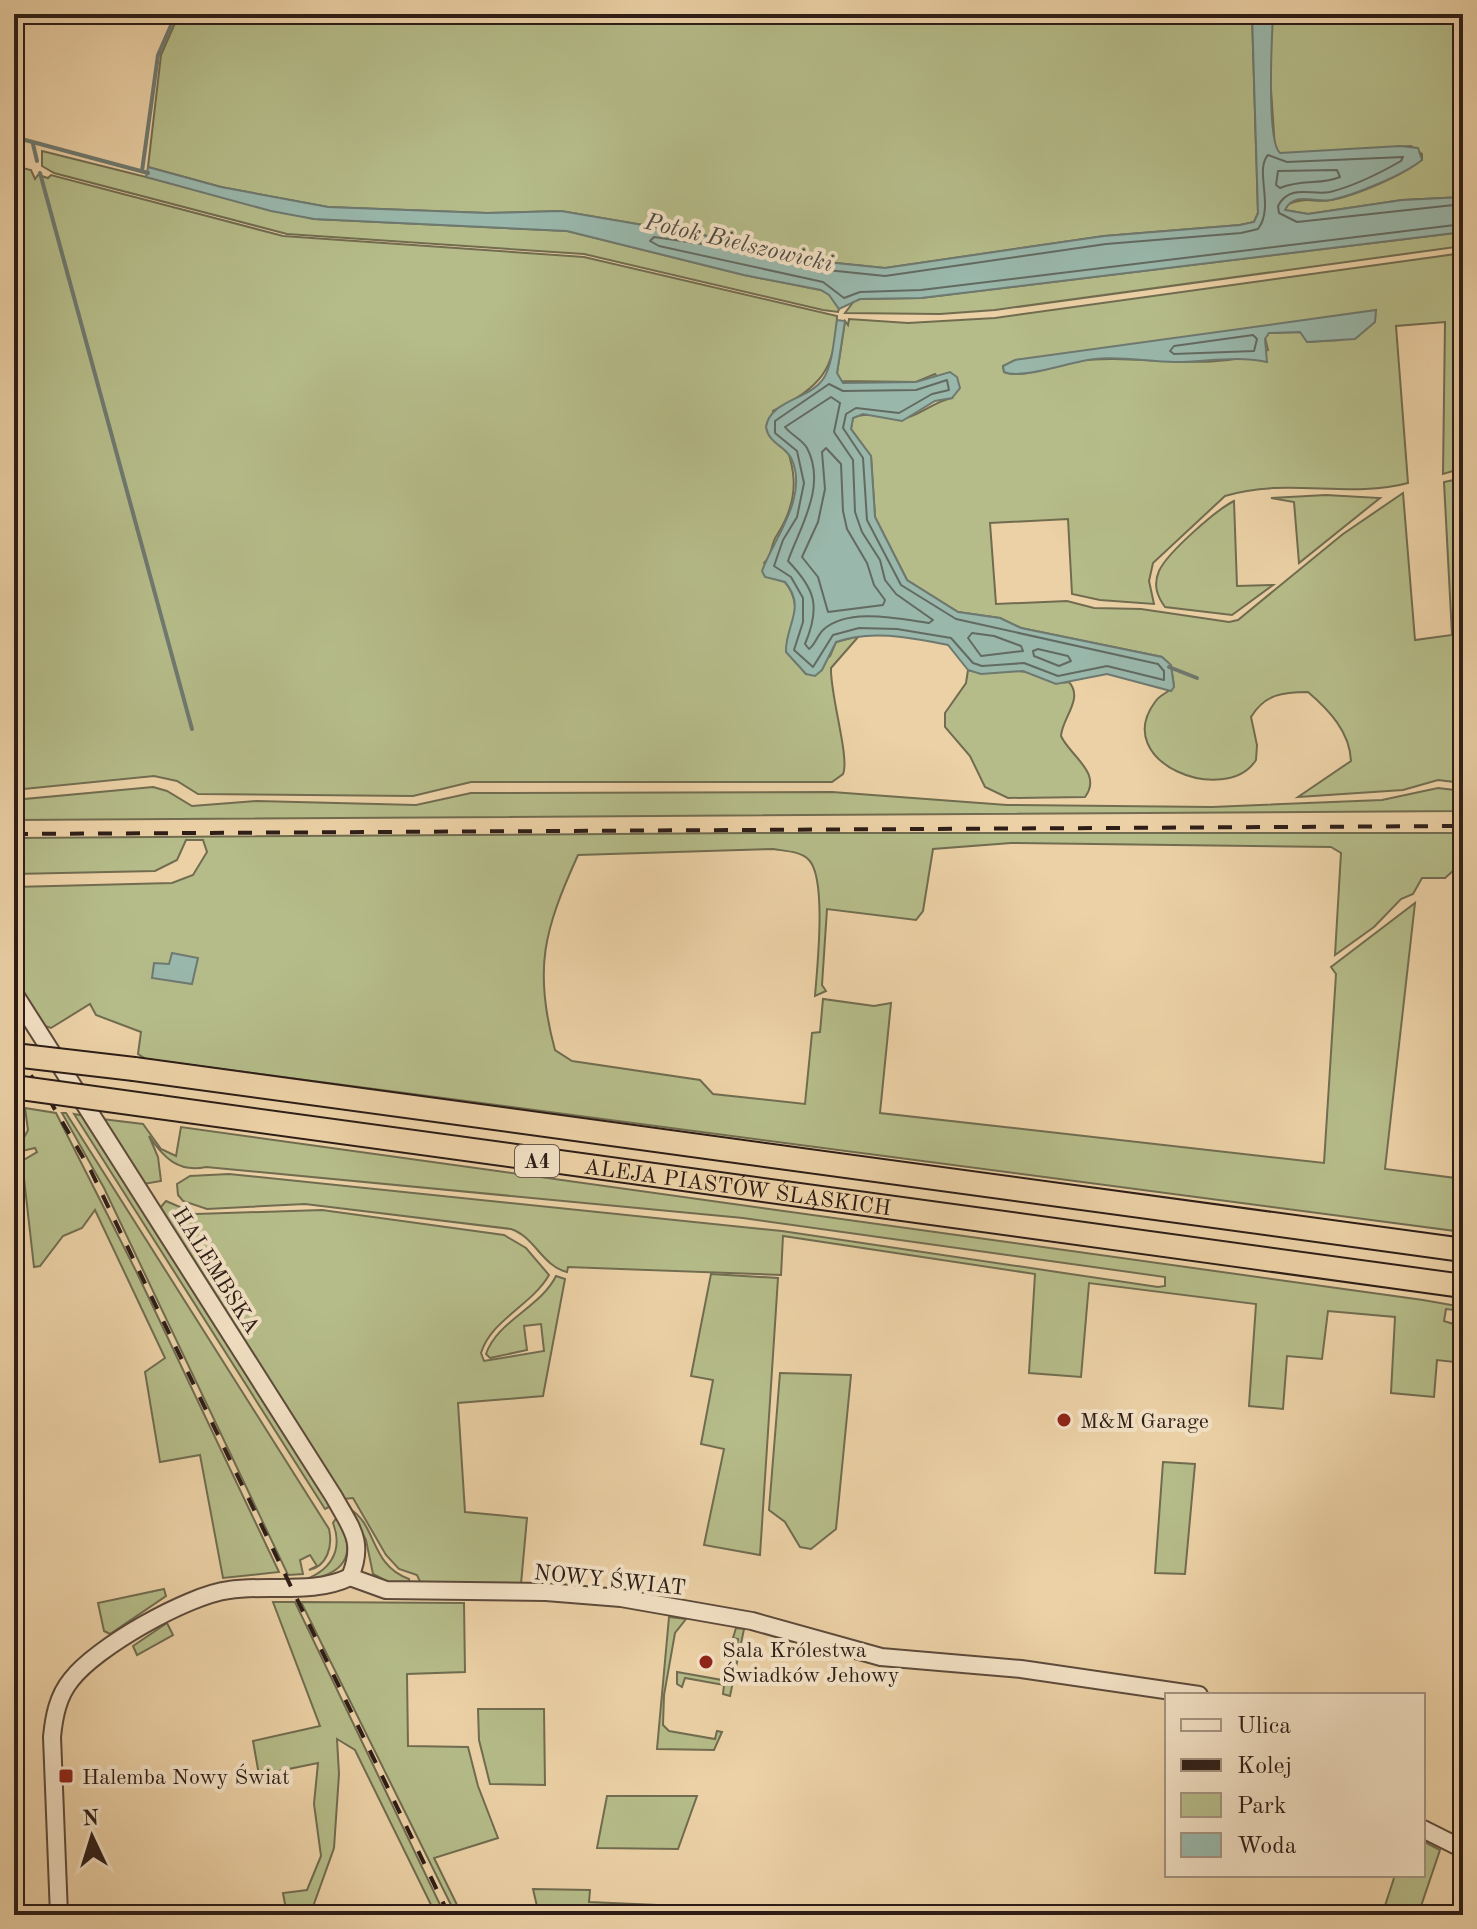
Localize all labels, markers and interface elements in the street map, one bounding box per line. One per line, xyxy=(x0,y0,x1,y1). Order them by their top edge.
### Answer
water label: Potok Bielszowicki xyxy=(641,210,835,277)
road number: A4 xyxy=(515,1145,559,1177)
street label: ALEJA PIASTÓW ŚLĄSKICH xyxy=(582,1156,892,1220)
street label: HALEMBSKA xyxy=(168,1204,263,1338)
marker: M&M Garage xyxy=(1055,1411,1073,1429)
place label: M&M Garage xyxy=(1080,1411,1209,1433)
street label: NOWY ŚWIAT xyxy=(533,1558,687,1600)
place label: Sala Królestwa Świadków Jehowy xyxy=(722,1640,900,1687)
marker: Sala Królestwa Świadków Jehowy xyxy=(697,1653,715,1671)
legend xyxy=(1165,1693,1425,1877)
text: Ulica xyxy=(1237,1715,1291,1739)
text: Kolej xyxy=(1237,1755,1292,1779)
place label: Halemba Nowy Świat xyxy=(82,1763,290,1789)
marker: Halemba Nowy Świat xyxy=(57,1767,75,1785)
text: Park xyxy=(1237,1795,1286,1819)
north arrow xyxy=(52,1797,132,1877)
text: N xyxy=(82,1807,100,1831)
text: Woda xyxy=(1237,1835,1297,1859)

